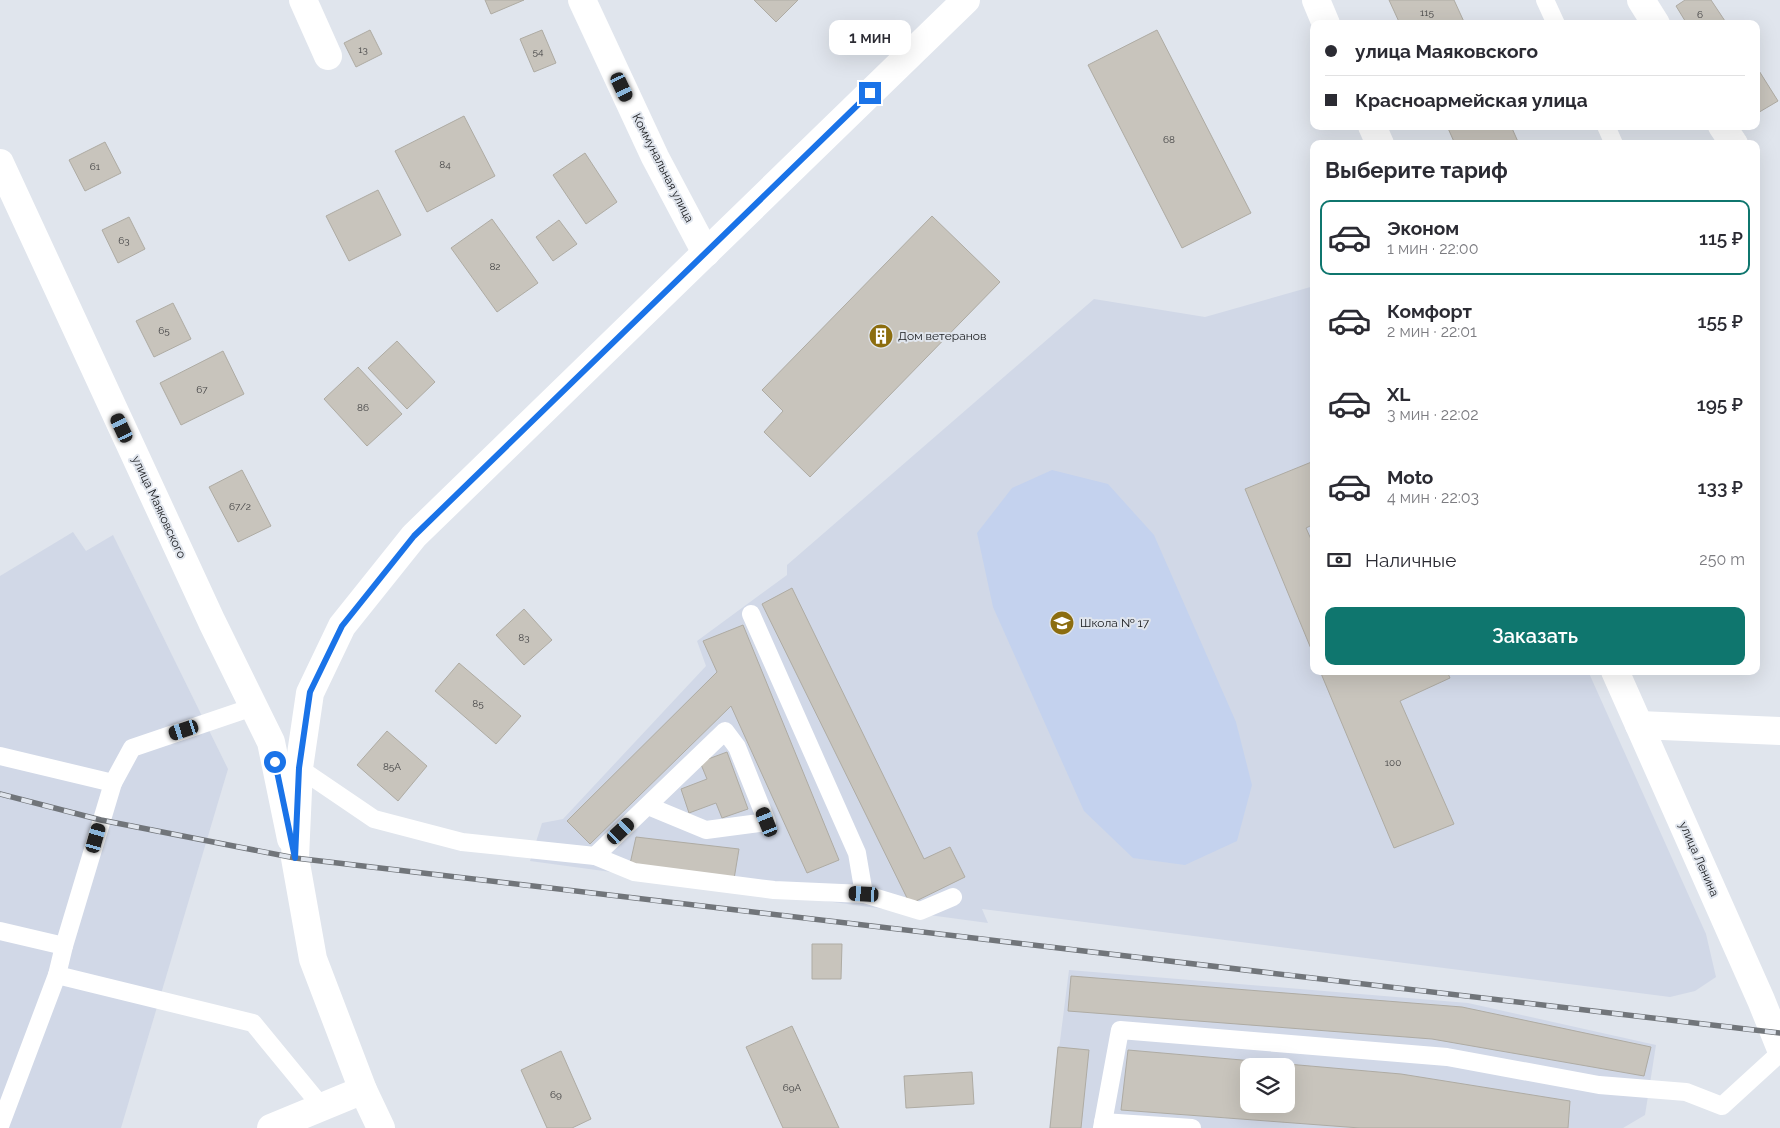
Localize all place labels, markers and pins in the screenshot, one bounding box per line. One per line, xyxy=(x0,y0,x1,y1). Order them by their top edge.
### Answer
building icon: Дом ветеранов xyxy=(868,323,894,349)
place label: Дом ветеранов xyxy=(898,329,986,343)
school or university icon: Школа № 17 xyxy=(1049,610,1075,636)
place label: Школа № 17 xyxy=(1080,616,1150,630)

